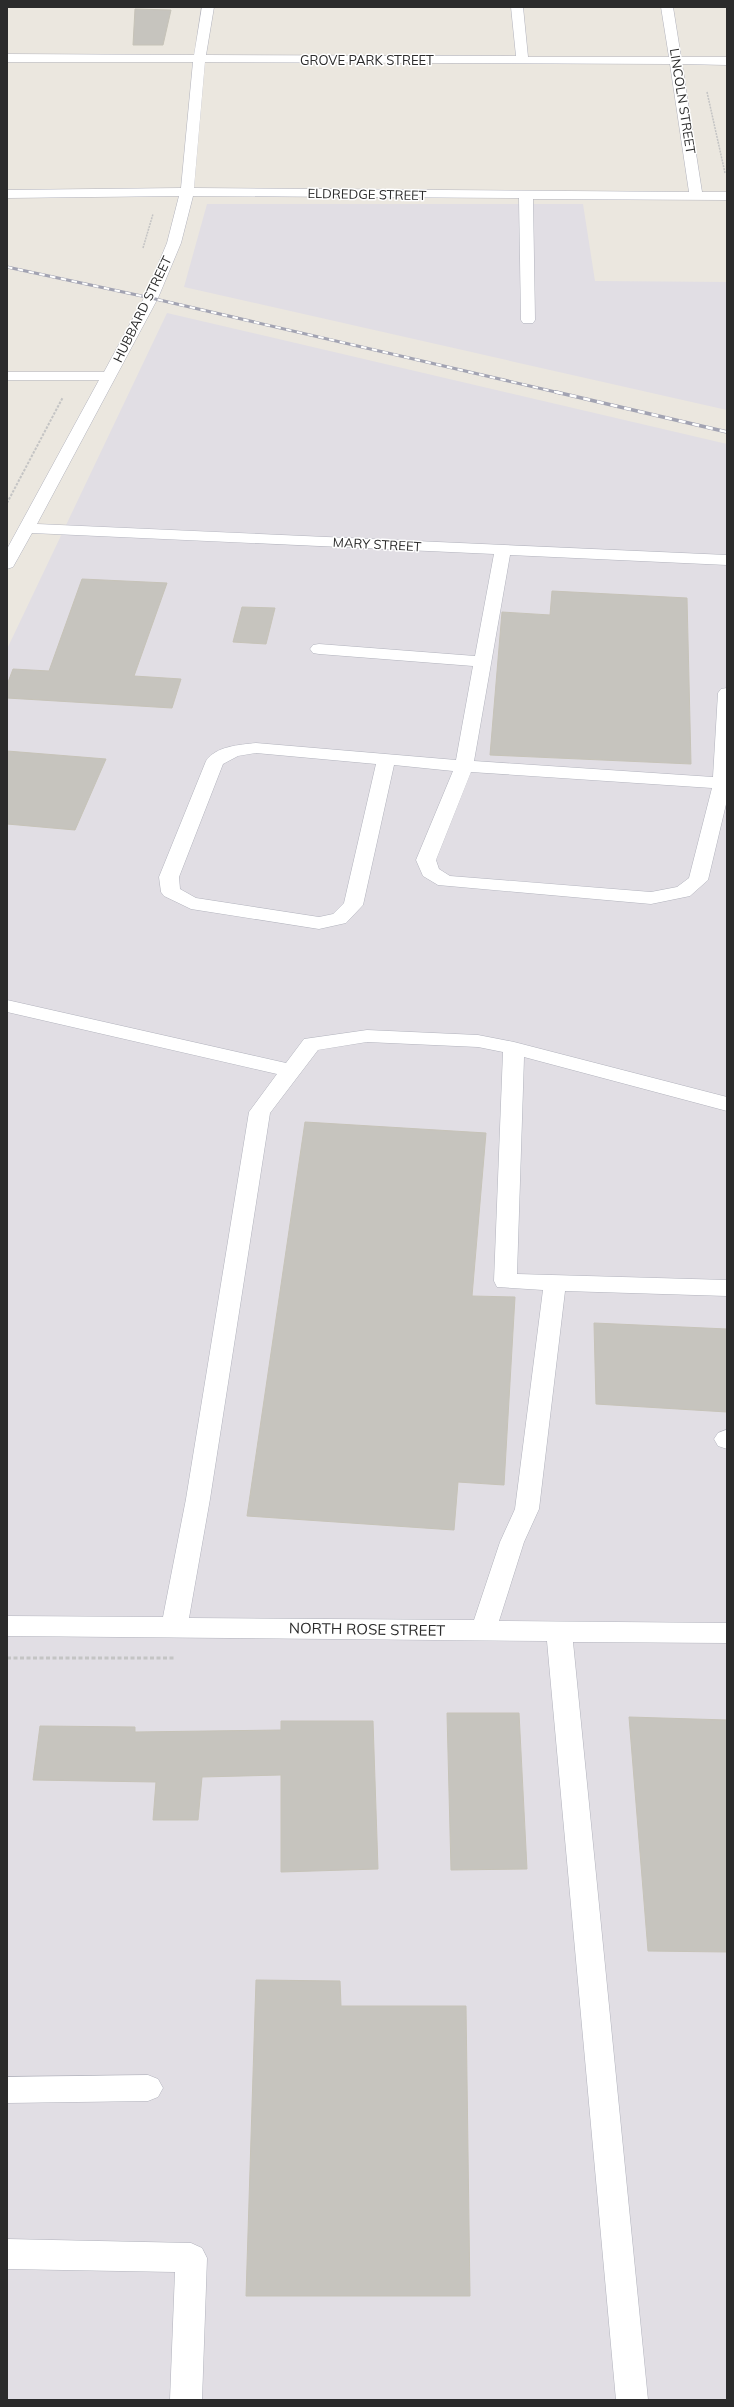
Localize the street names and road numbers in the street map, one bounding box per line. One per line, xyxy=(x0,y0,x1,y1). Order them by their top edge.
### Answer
street label: LINCOLN STREET xyxy=(667,47,699,155)
street label: GROVE PARK STREET xyxy=(300,52,434,68)
street label: ELDREDGE STREET xyxy=(307,185,427,203)
street label: HUBBARD STREET xyxy=(109,253,175,365)
street label: MARY STREET xyxy=(332,534,422,554)
street label: NORTH ROSE STREET xyxy=(289,1618,445,1640)

